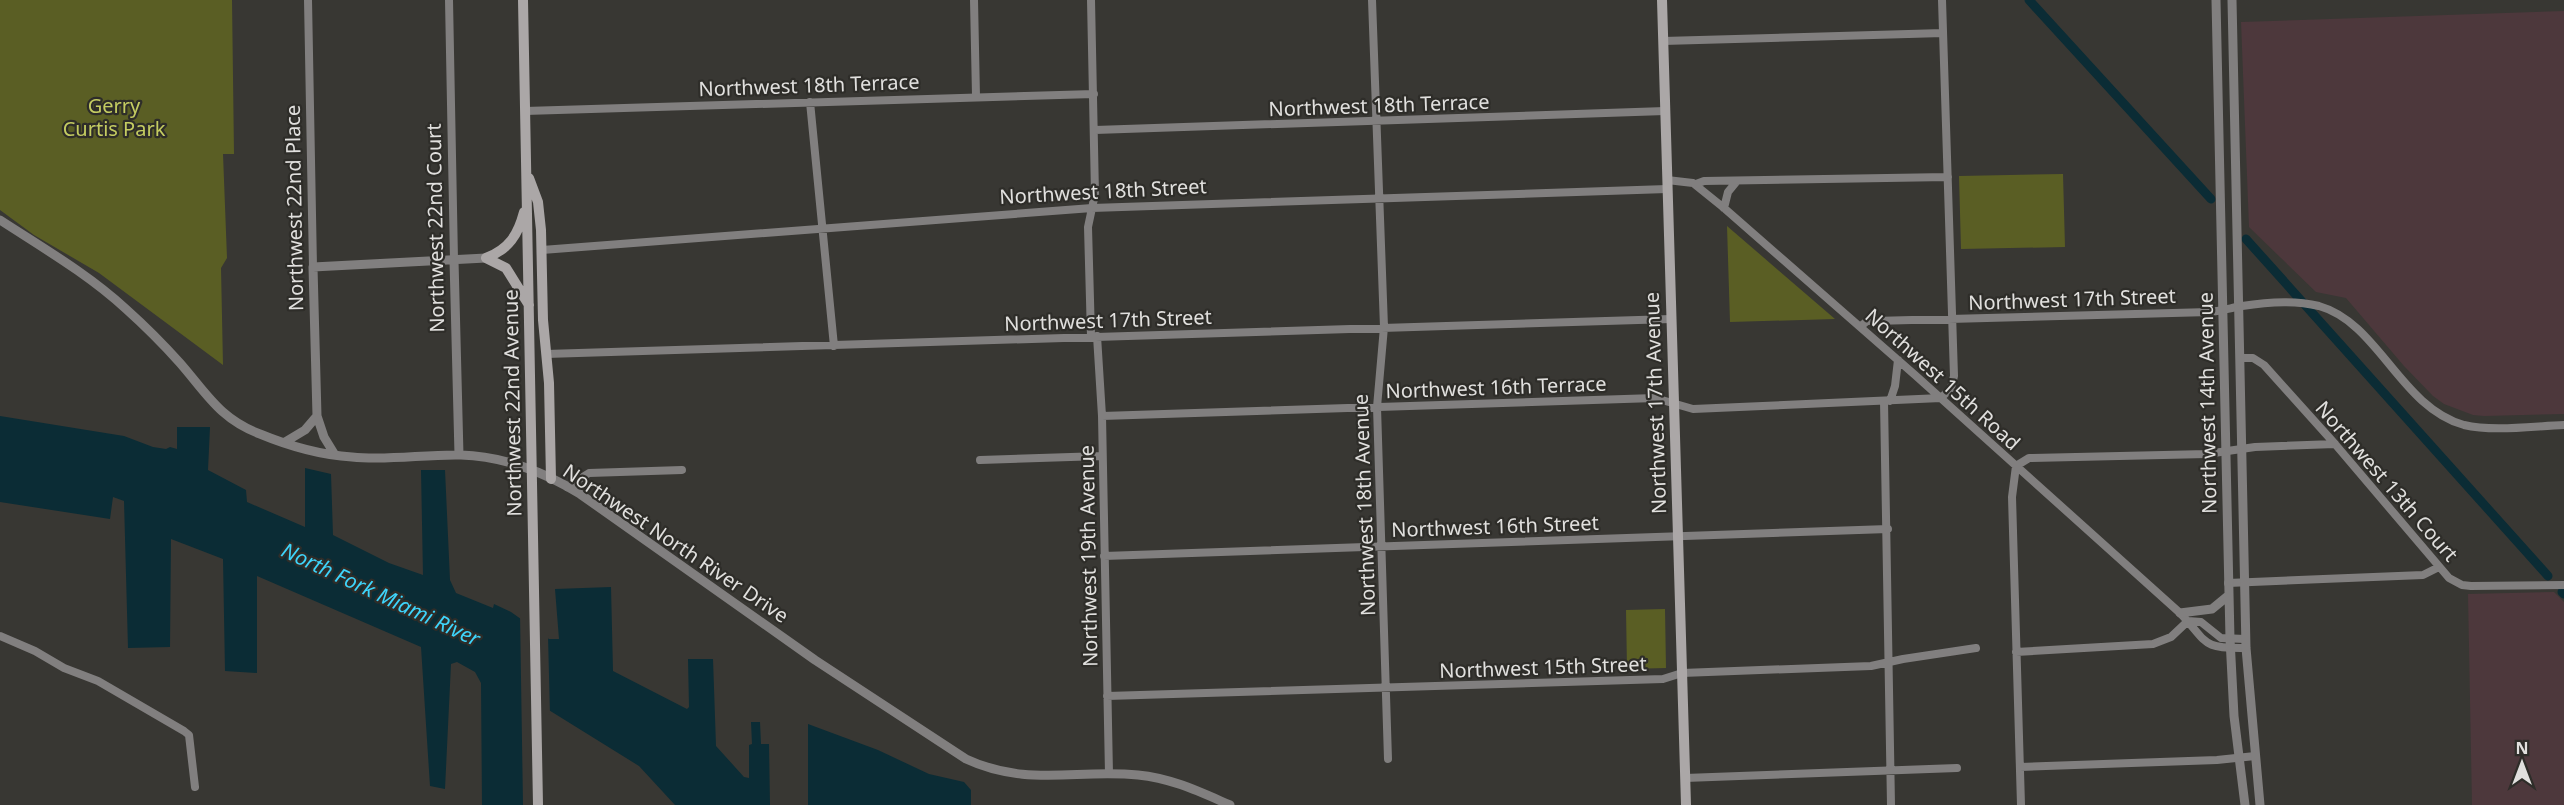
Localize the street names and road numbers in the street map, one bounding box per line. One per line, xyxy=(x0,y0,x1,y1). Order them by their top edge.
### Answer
street label: Northwest 18th Terrace xyxy=(698,68,920,102)
street label: Northwest 18th Terrace xyxy=(1268,88,1490,122)
street label: Northwest 22nd Place xyxy=(279,105,309,311)
street label: Northwest 22nd Court xyxy=(420,123,450,333)
street label: Northwest 18th Street xyxy=(999,172,1207,210)
street label: Northwest 17th Street xyxy=(1968,282,2176,316)
street label: Northwest 22nd Avenue xyxy=(497,289,527,517)
street label: Northwest 17th Avenue xyxy=(1638,292,1672,514)
street label: Northwest 14th Avenue xyxy=(2192,292,2222,514)
street label: Northwest 15th Road xyxy=(1860,302,2026,456)
street label: Northwest 17th Street xyxy=(1004,303,1212,337)
street label: Northwest 16th Terrace xyxy=(1385,370,1607,404)
street label: Northwest 18th Avenue xyxy=(1347,394,1381,616)
street label: Northwest 13th Court xyxy=(2310,395,2464,567)
street label: Northwest 19th Avenue xyxy=(1073,445,1103,667)
street label: Northwest North River Drive xyxy=(558,457,794,629)
street label: Northwest 16th Street xyxy=(1391,509,1599,543)
street label: Northwest 15th Street xyxy=(1439,650,1647,684)

